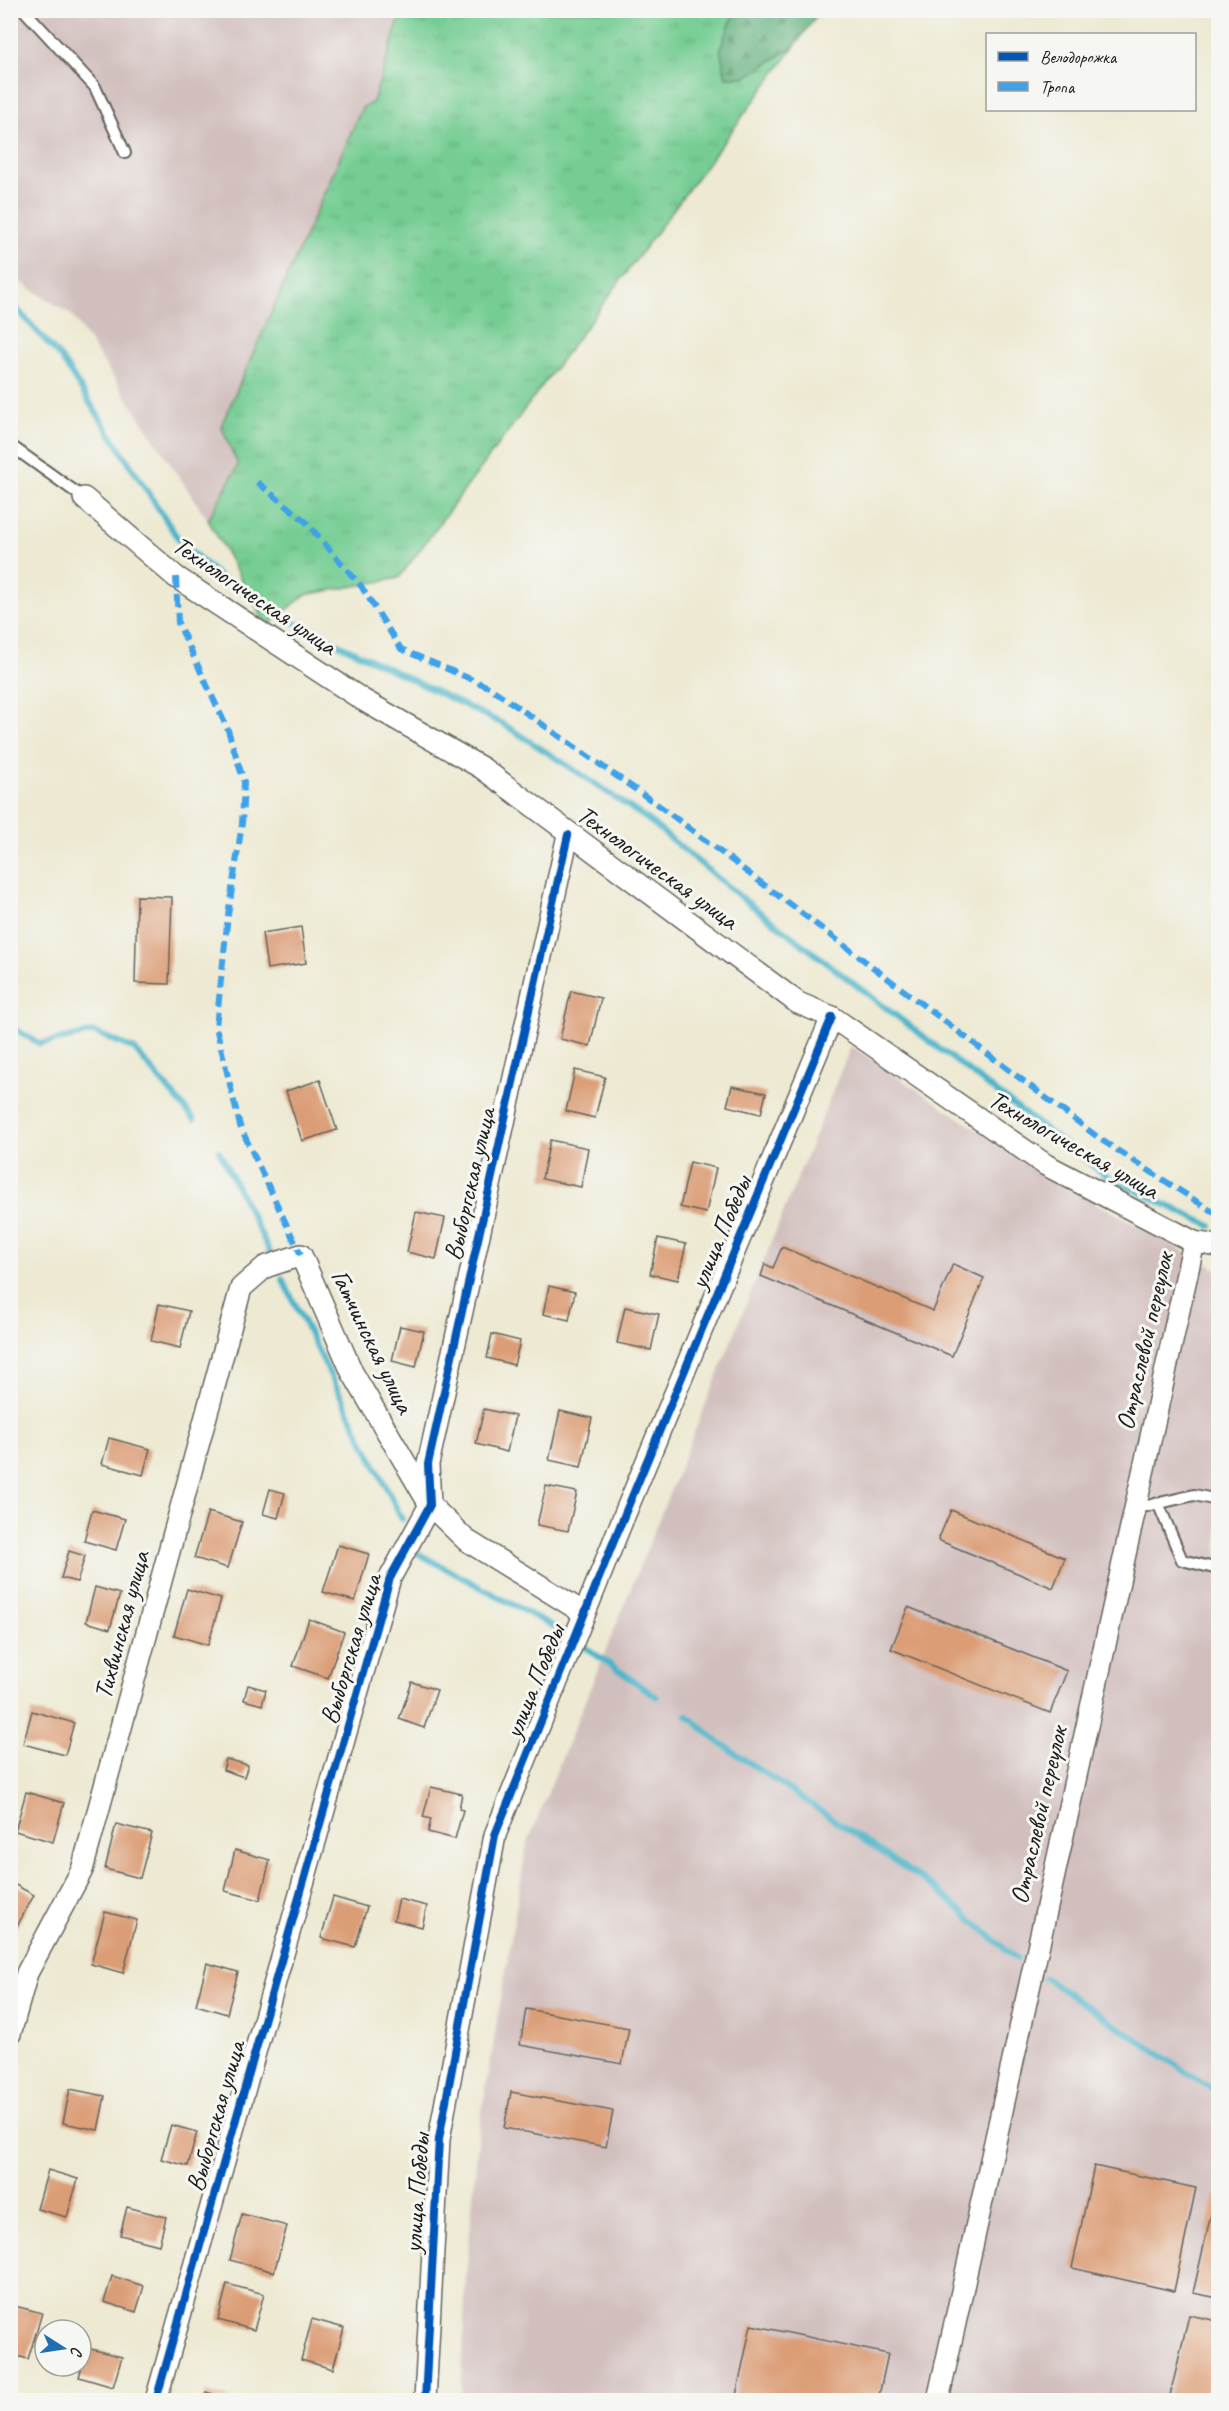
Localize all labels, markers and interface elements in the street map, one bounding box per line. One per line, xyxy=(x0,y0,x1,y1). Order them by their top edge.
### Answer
legend xyxy=(986,33,1196,111)
text: Велодорожка xyxy=(1040,46,1118,68)
text: Тропа xyxy=(1040,76,1076,98)
street label: Технологическая улица xyxy=(166,528,345,663)
street label: Технологическая улица xyxy=(571,798,746,938)
street label: Технологическая улица xyxy=(983,1082,1166,1207)
street label: Выборгская улица xyxy=(436,1103,504,1263)
street label: улица Победы xyxy=(681,1168,760,1296)
street label: Отраслевой переулок xyxy=(1108,1247,1181,1433)
street label: Гатчинская улица xyxy=(323,1264,422,1420)
street label: Тихвинская улица xyxy=(86,1546,157,1703)
street label: Выборгская улица xyxy=(312,1568,390,1728)
street label: улица Победы xyxy=(496,1617,573,1745)
street label: Отраслевой переулок xyxy=(1002,1721,1075,1907)
street label: Выборгская улица xyxy=(178,2035,253,2195)
street label: улица Победы xyxy=(396,2130,437,2256)
north arrow xyxy=(33,2318,93,2378)
text: С xyxy=(66,2345,87,2359)

